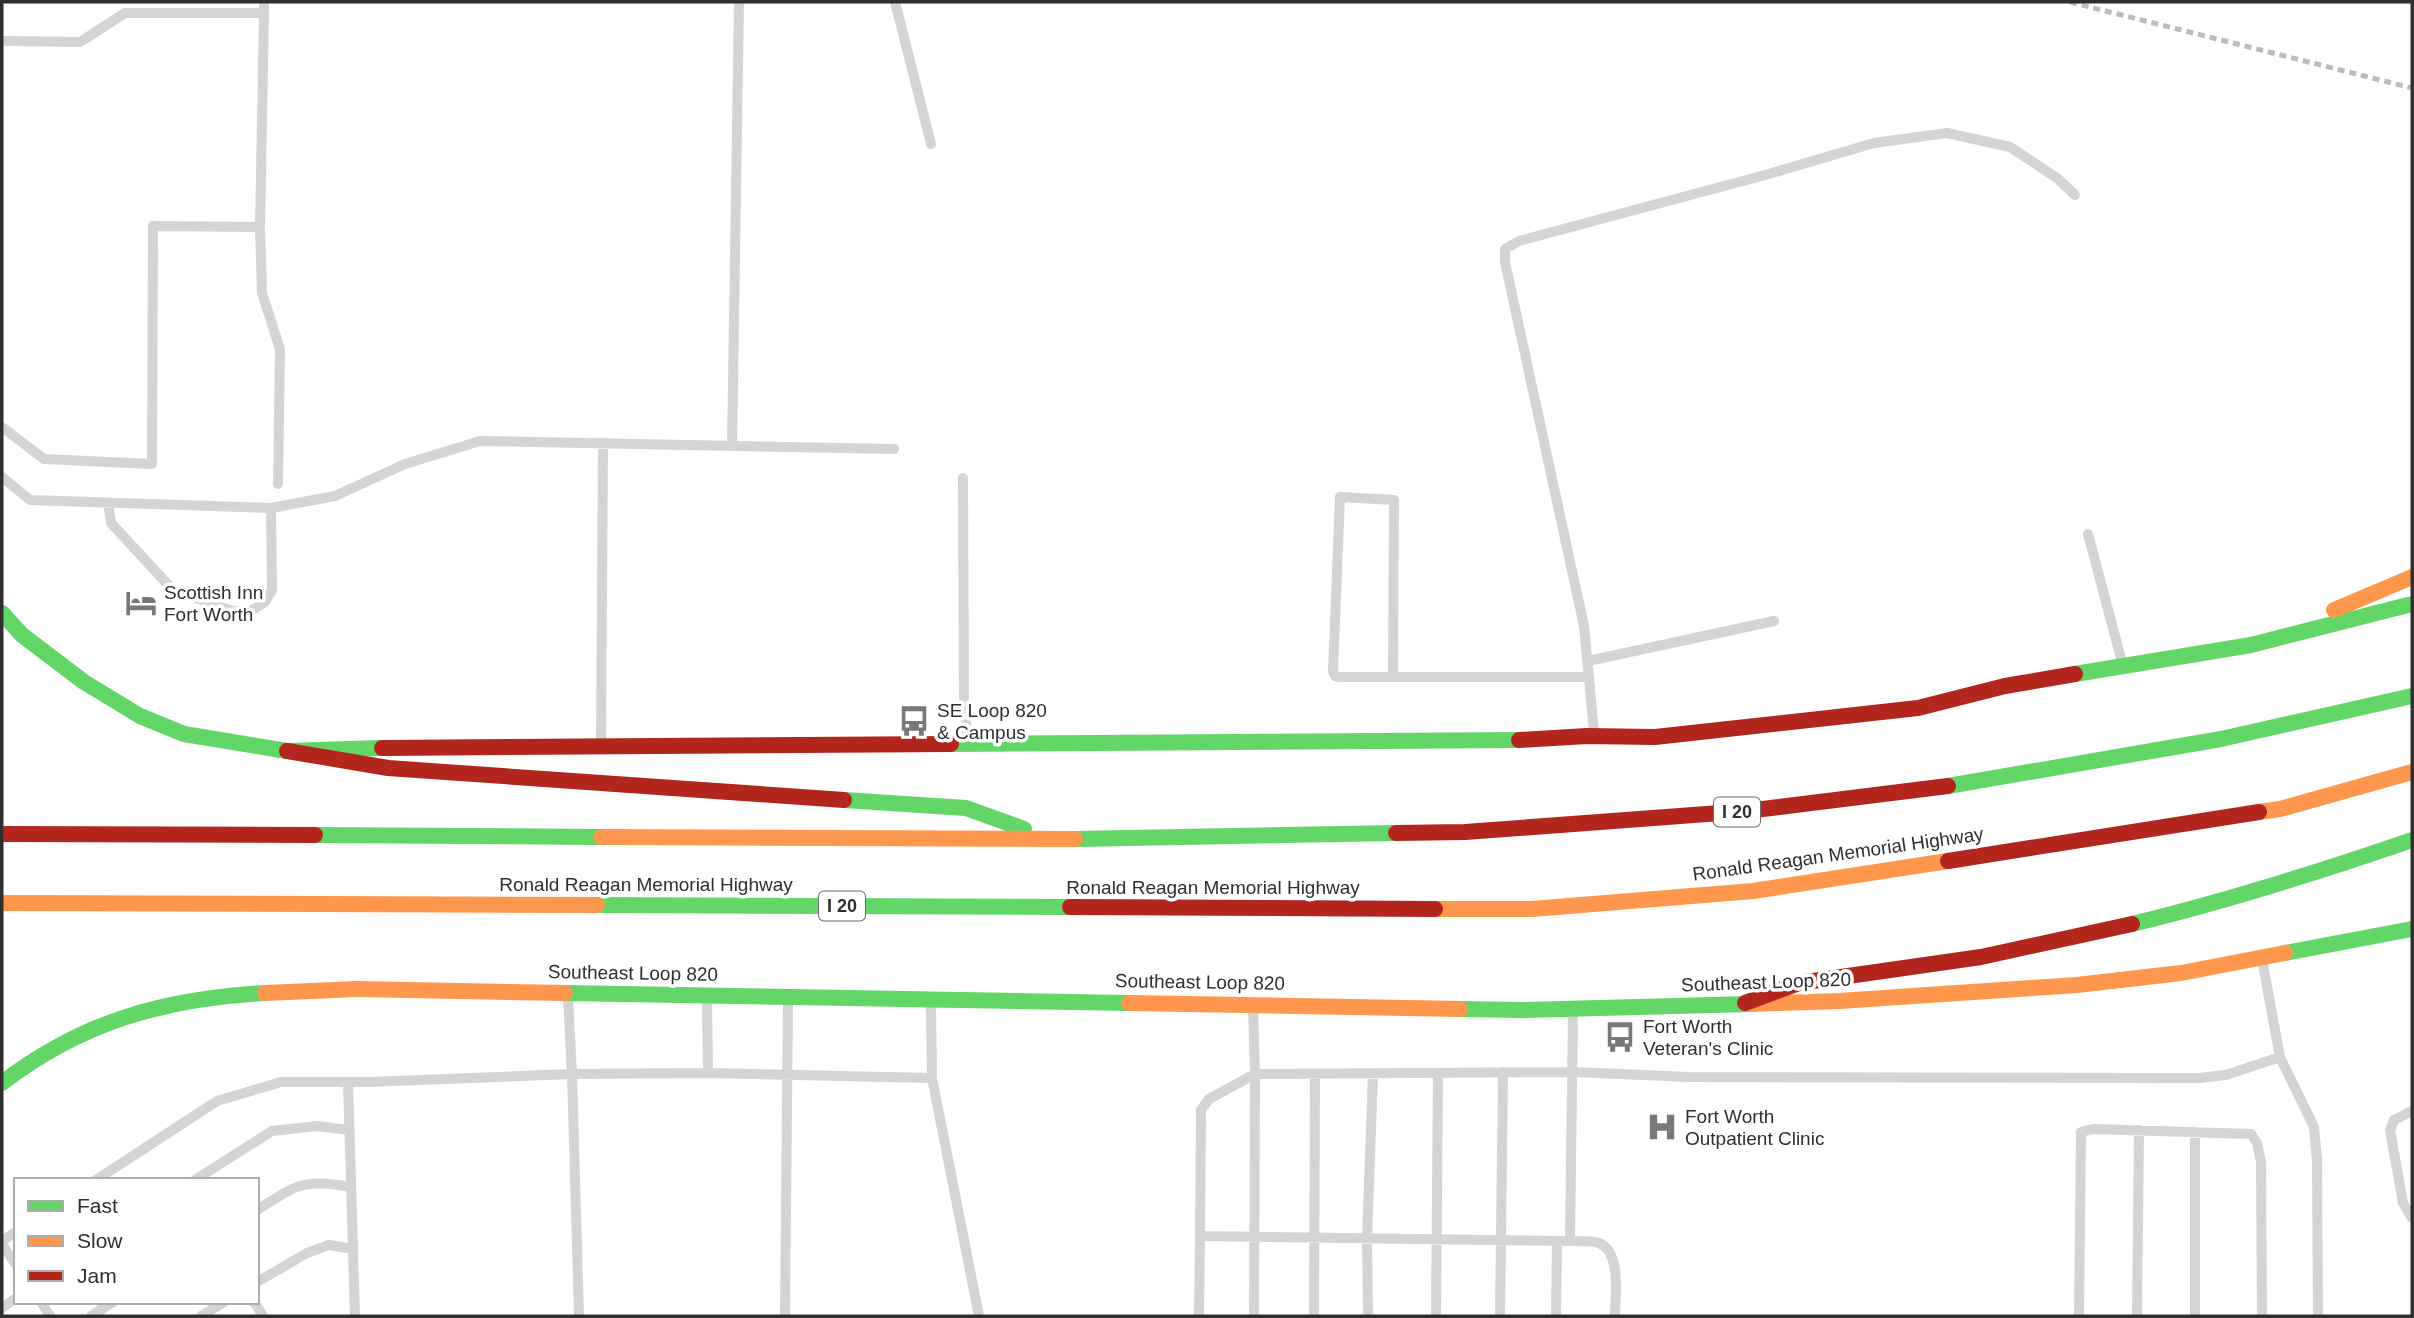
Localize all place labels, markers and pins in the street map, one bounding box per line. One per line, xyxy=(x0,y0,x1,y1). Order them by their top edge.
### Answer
place label: Scottish Inn Fort Worth xyxy=(164,582,263,625)
hotel icon: Scottish Inn Fort Worth xyxy=(124,586,158,620)
place label: SE Loop 820 & Campus xyxy=(937,700,1047,743)
bus stop icon: SE Loop 820 & Campus xyxy=(897,704,931,738)
place label: Fort Worth Veteran's Clinic xyxy=(1643,1016,1773,1059)
bus stop icon: Fort Worth Veteran's Clinic xyxy=(1603,1020,1637,1054)
place label: Fort Worth Outpatient Clinic xyxy=(1685,1106,1824,1149)
hospital icon: Fort Worth Outpatient Clinic xyxy=(1645,1110,1679,1144)

